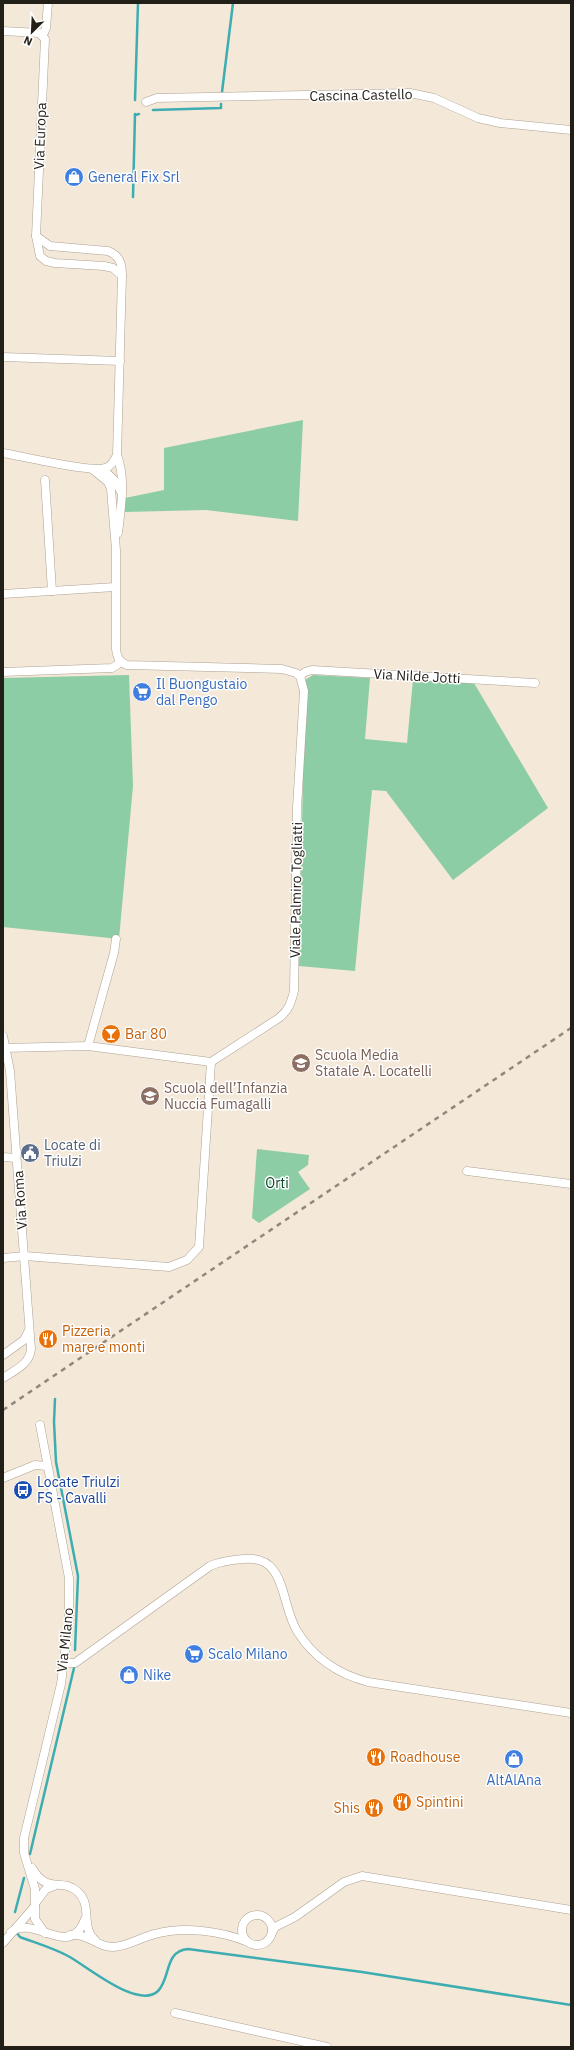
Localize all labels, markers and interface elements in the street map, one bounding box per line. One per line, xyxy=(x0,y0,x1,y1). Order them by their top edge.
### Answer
north arrow xyxy=(12,12,52,52)
text: N xyxy=(21,33,34,49)
street label: Cascina Castello xyxy=(309,85,413,105)
street label: Via Europa xyxy=(30,101,50,170)
shop icon: General Fix Srl xyxy=(63,166,85,188)
place label: General Fix Srl xyxy=(88,168,180,186)
street label: Via Nilde Jotti xyxy=(373,665,461,687)
place label: Il Buongustaio dal Pengo xyxy=(156,675,247,709)
supermarket icon: Il Buongustaio dal Pengo xyxy=(131,681,153,703)
street label: Viale Palmiro Togliatti xyxy=(286,822,306,958)
bar icon: Bar 80 xyxy=(100,1023,122,1045)
place label: Bar 80 xyxy=(125,1025,167,1043)
place label: Scuola Media Statale A. Locatelli xyxy=(315,1046,432,1080)
school or university icon: Scuola Media Statale A. Locatelli xyxy=(290,1052,312,1074)
place label: Scuola dell’Infanzia Nuccia Fumagalli xyxy=(164,1079,288,1113)
school or university icon: Scuola dell’Infanzia Nuccia Fumagalli xyxy=(139,1085,161,1107)
place label: Locate di Triulzi xyxy=(44,1136,101,1170)
public building icon: Locate di Triulzi xyxy=(19,1142,41,1164)
street label: Via Roma xyxy=(9,1169,31,1230)
park label: Orti xyxy=(265,1174,289,1192)
place label: Pizzeria mare e monti xyxy=(62,1322,145,1356)
restaurant icon: Pizzeria mare e monti xyxy=(37,1328,59,1350)
place label: Locate Triulzi FS - Cavalli xyxy=(37,1473,120,1507)
bus stop icon: Locate Triulzi FS - Cavalli xyxy=(12,1479,34,1501)
street label: Via Milano xyxy=(53,1607,77,1673)
supermarket icon: Scalo Milano xyxy=(183,1643,205,1665)
place label: Scalo Milano xyxy=(208,1645,288,1663)
shop icon: Nike xyxy=(118,1664,140,1686)
place label: Nike xyxy=(143,1666,172,1684)
restaurant icon: Roadhouse xyxy=(365,1746,387,1768)
place label: Roadhouse xyxy=(390,1748,461,1766)
shop icon: AltAlAna xyxy=(503,1748,525,1770)
place label: AltAlAna xyxy=(486,1771,542,1789)
restaurant icon: Spintini xyxy=(391,1791,413,1813)
place label: Spintini xyxy=(416,1793,464,1811)
restaurant icon: Shis xyxy=(363,1797,385,1819)
place label: Shis xyxy=(334,1799,360,1817)

